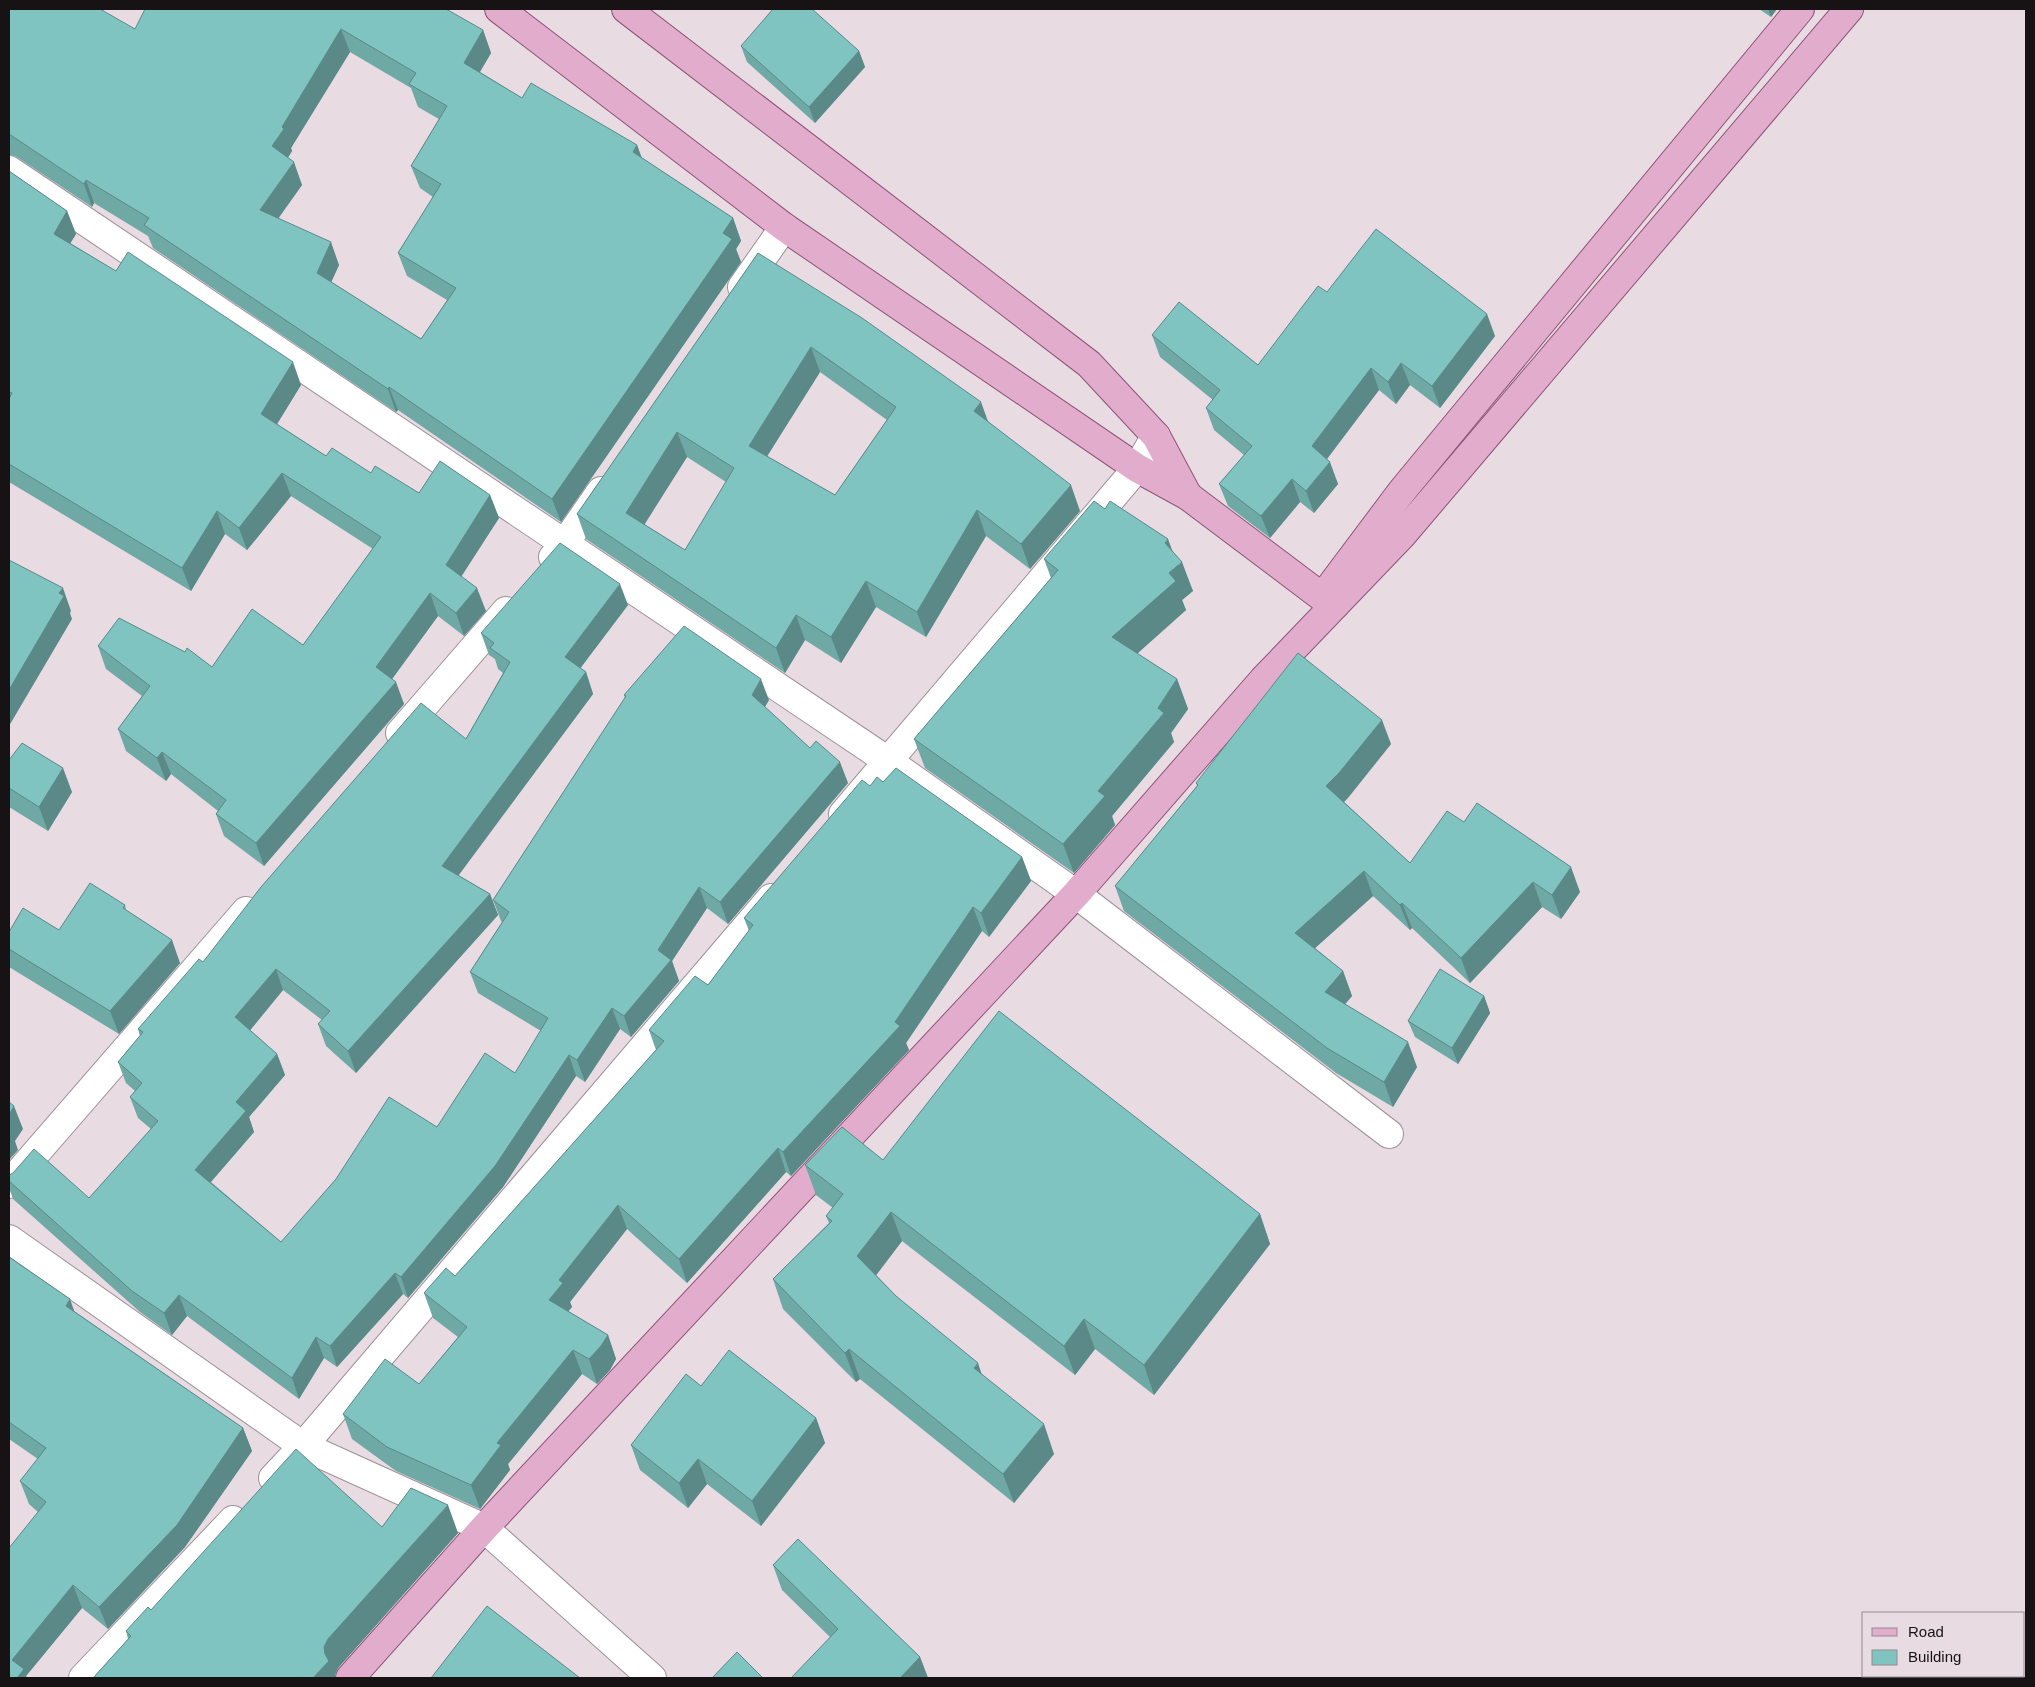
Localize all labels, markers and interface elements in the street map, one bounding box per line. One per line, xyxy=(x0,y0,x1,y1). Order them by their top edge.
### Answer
legend xyxy=(1862,1612,2025,1677)
text: Road xyxy=(1908,1623,1944,1640)
text: Building xyxy=(1908,1648,1961,1665)

